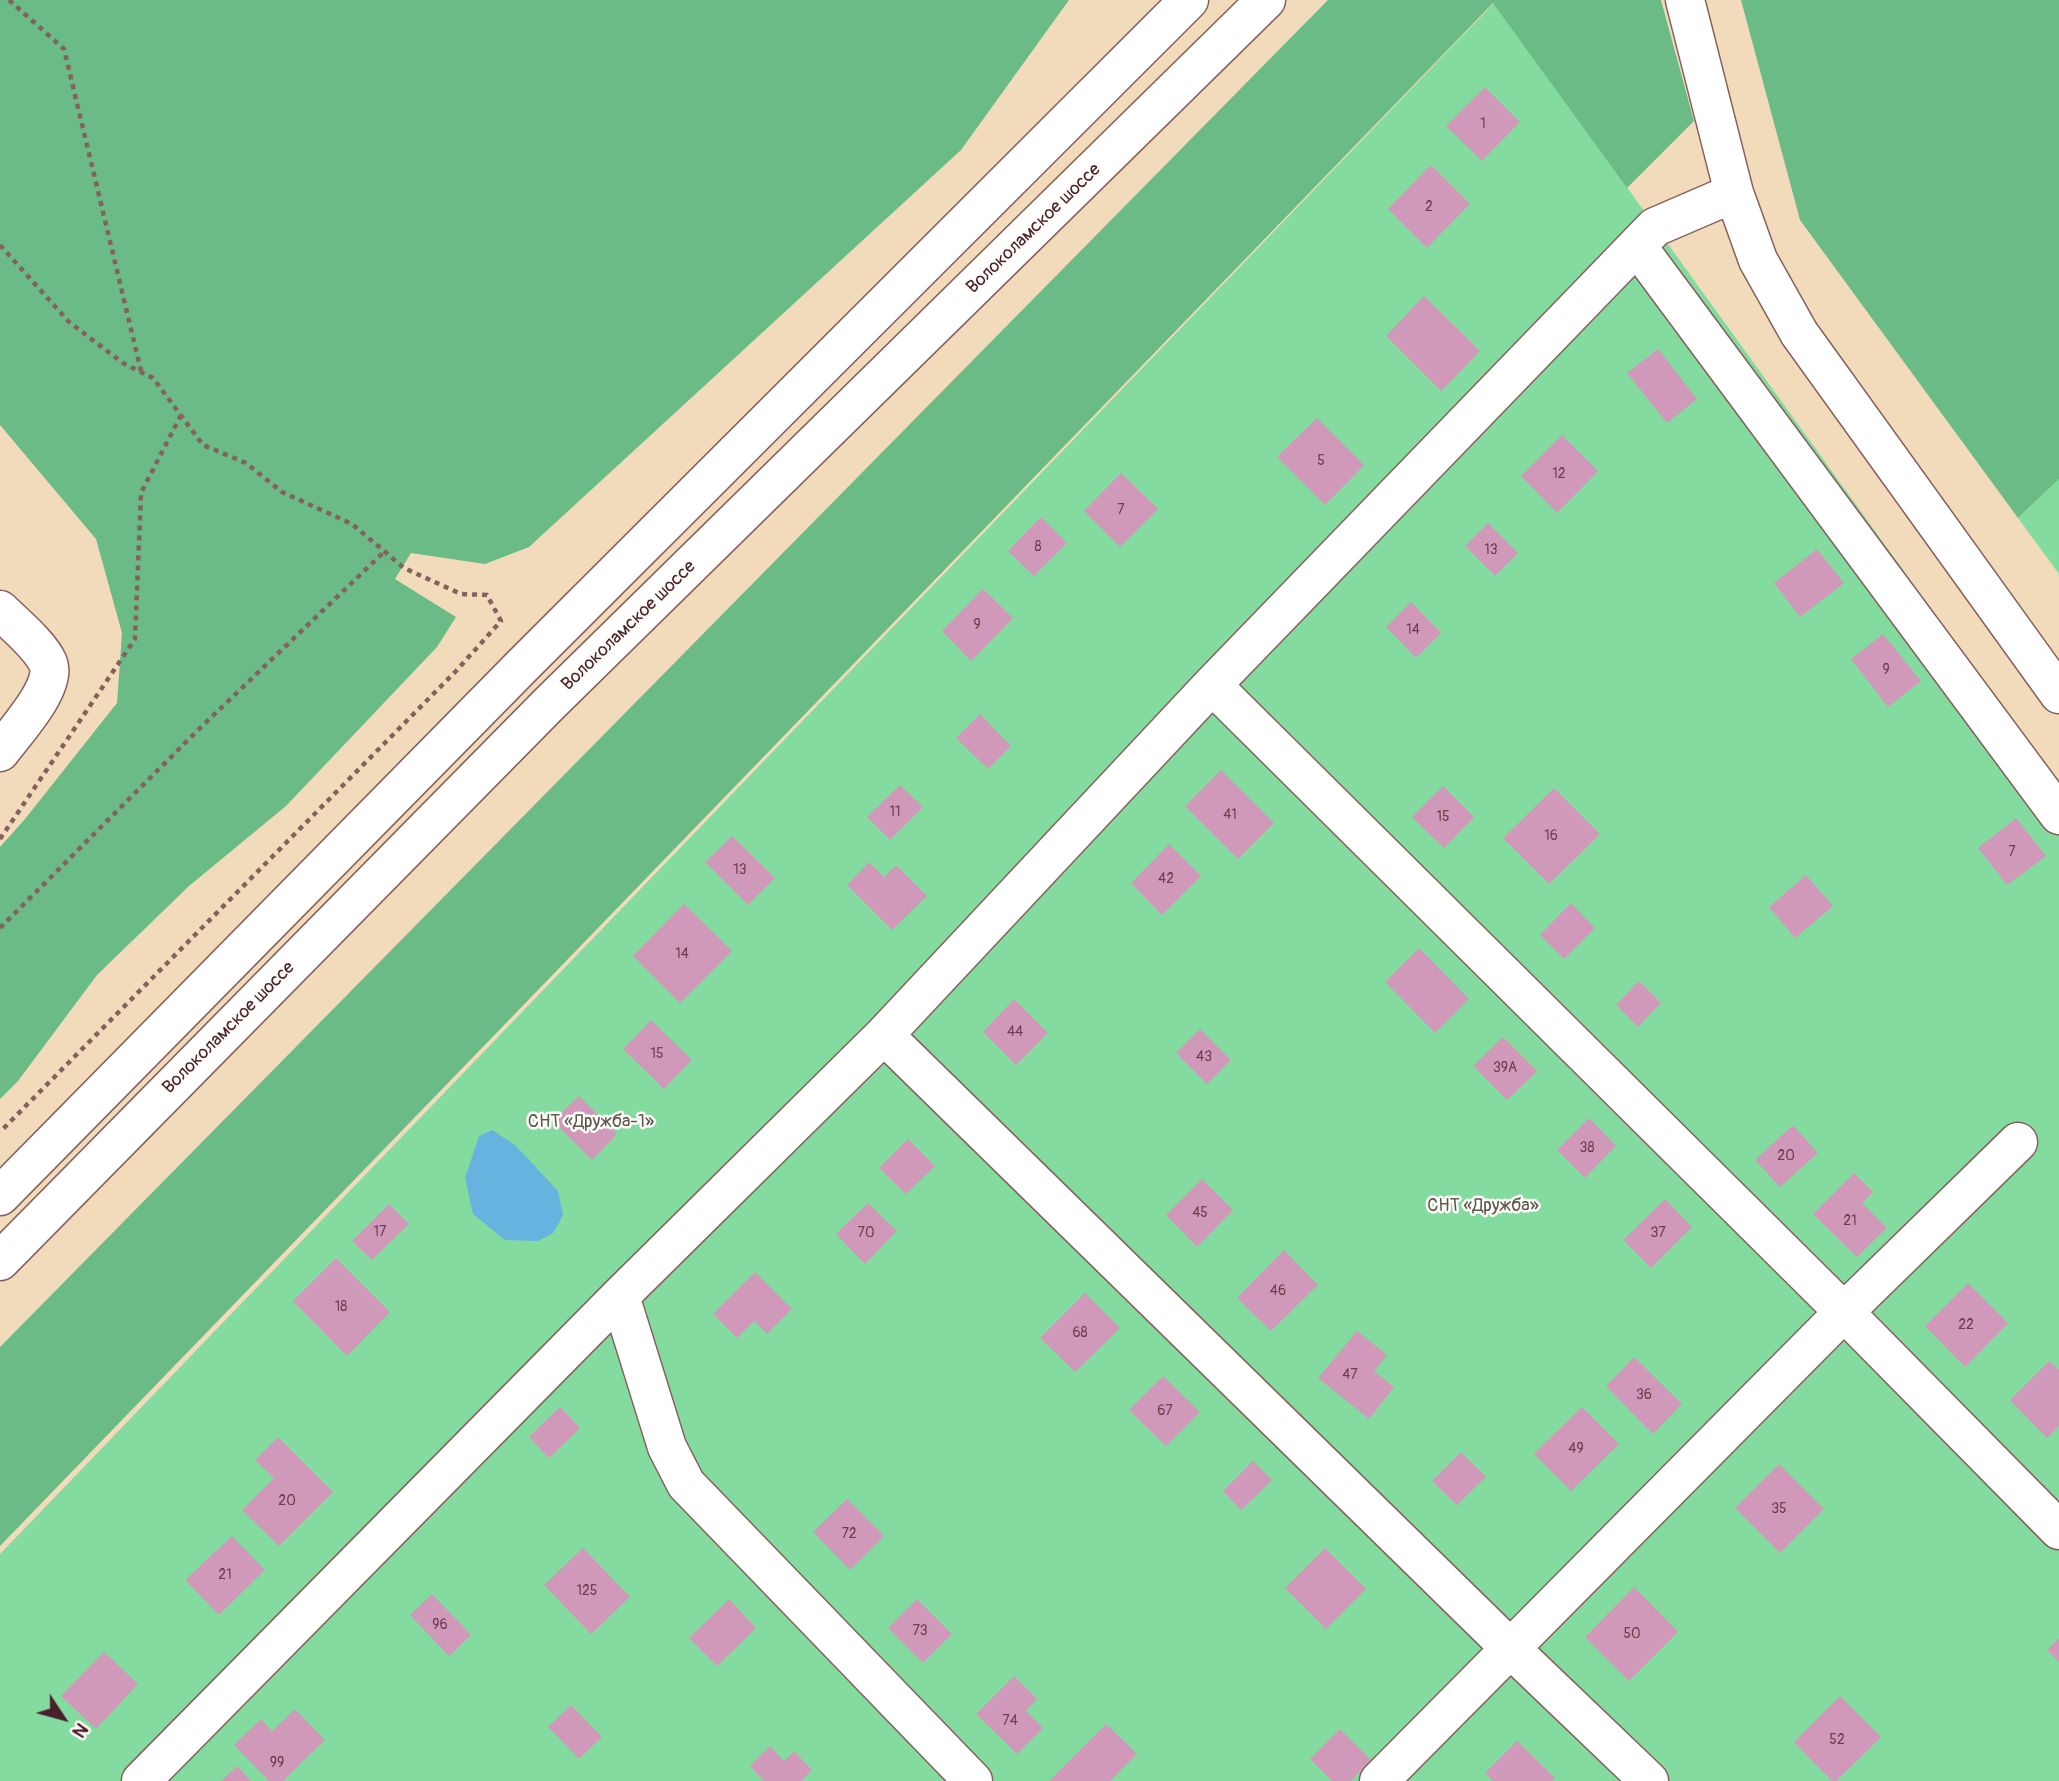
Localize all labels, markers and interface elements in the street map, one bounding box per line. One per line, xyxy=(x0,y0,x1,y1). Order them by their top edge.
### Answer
house number: 1 xyxy=(1480,116,1486,132)
street label: Волоколамское шоссе xyxy=(962,159,1106,299)
house number: 2 xyxy=(1425,199,1433,215)
house number: 5 xyxy=(1317,453,1325,469)
house number: 12 xyxy=(1552,466,1566,482)
house number: 7 xyxy=(1117,502,1125,518)
house number: 8 xyxy=(1034,539,1042,555)
house number: 13 xyxy=(1484,542,1498,558)
street label: Волоколамское шоссе xyxy=(557,556,701,696)
house number: 9 xyxy=(973,617,981,633)
house number: 14 xyxy=(1406,622,1420,638)
house number: 9 xyxy=(1882,662,1890,678)
house number: 11 xyxy=(890,804,900,820)
house number: 41 xyxy=(1223,807,1237,823)
house number: 15 xyxy=(1436,809,1450,825)
house number: 16 xyxy=(1544,828,1558,844)
house number: 7 xyxy=(2008,844,2016,860)
house number: 13 xyxy=(733,862,747,878)
house number: 42 xyxy=(1158,871,1174,887)
house number: 14 xyxy=(675,946,689,962)
street label: Волоколамское шоссе xyxy=(158,957,300,1099)
house number: 44 xyxy=(1007,1024,1023,1040)
house number: 15 xyxy=(650,1046,664,1062)
house number: 43 xyxy=(1196,1049,1212,1065)
house number: 39А xyxy=(1493,1060,1517,1076)
park label: СНТ «Дружба-1» xyxy=(528,1111,654,1133)
house number: 38 xyxy=(1580,1140,1594,1156)
house number: 20 xyxy=(1777,1148,1795,1164)
park label: СНТ «Дружба» xyxy=(1427,1195,1539,1217)
house number: 45 xyxy=(1192,1205,1208,1221)
house number: 21 xyxy=(1843,1213,1857,1229)
house number: 17 xyxy=(374,1224,386,1240)
house number: 70 xyxy=(858,1225,874,1241)
house number: 37 xyxy=(1650,1225,1666,1241)
house number: 46 xyxy=(1270,1283,1286,1299)
house number: 18 xyxy=(335,1299,347,1315)
house number: 22 xyxy=(1958,1317,1974,1333)
house number: 68 xyxy=(1072,1325,1088,1341)
house number: 47 xyxy=(1342,1367,1358,1383)
house number: 36 xyxy=(1636,1387,1652,1403)
house number: 67 xyxy=(1157,1403,1173,1419)
house number: 49 xyxy=(1568,1441,1584,1457)
house number: 20 xyxy=(278,1493,296,1509)
house number: 35 xyxy=(1771,1501,1787,1517)
house number: 72 xyxy=(841,1526,857,1542)
house number: 21 xyxy=(218,1567,232,1583)
house number: 125 xyxy=(577,1583,597,1599)
house number: 96 xyxy=(432,1617,448,1633)
house number: 73 xyxy=(912,1623,928,1639)
house number: 50 xyxy=(1623,1626,1641,1642)
north arrow xyxy=(28,1683,98,1753)
house number: 74 xyxy=(1002,1713,1018,1729)
text: N xyxy=(67,1718,93,1743)
house number: 52 xyxy=(1829,1732,1845,1748)
house number: 99 xyxy=(270,1755,284,1771)

